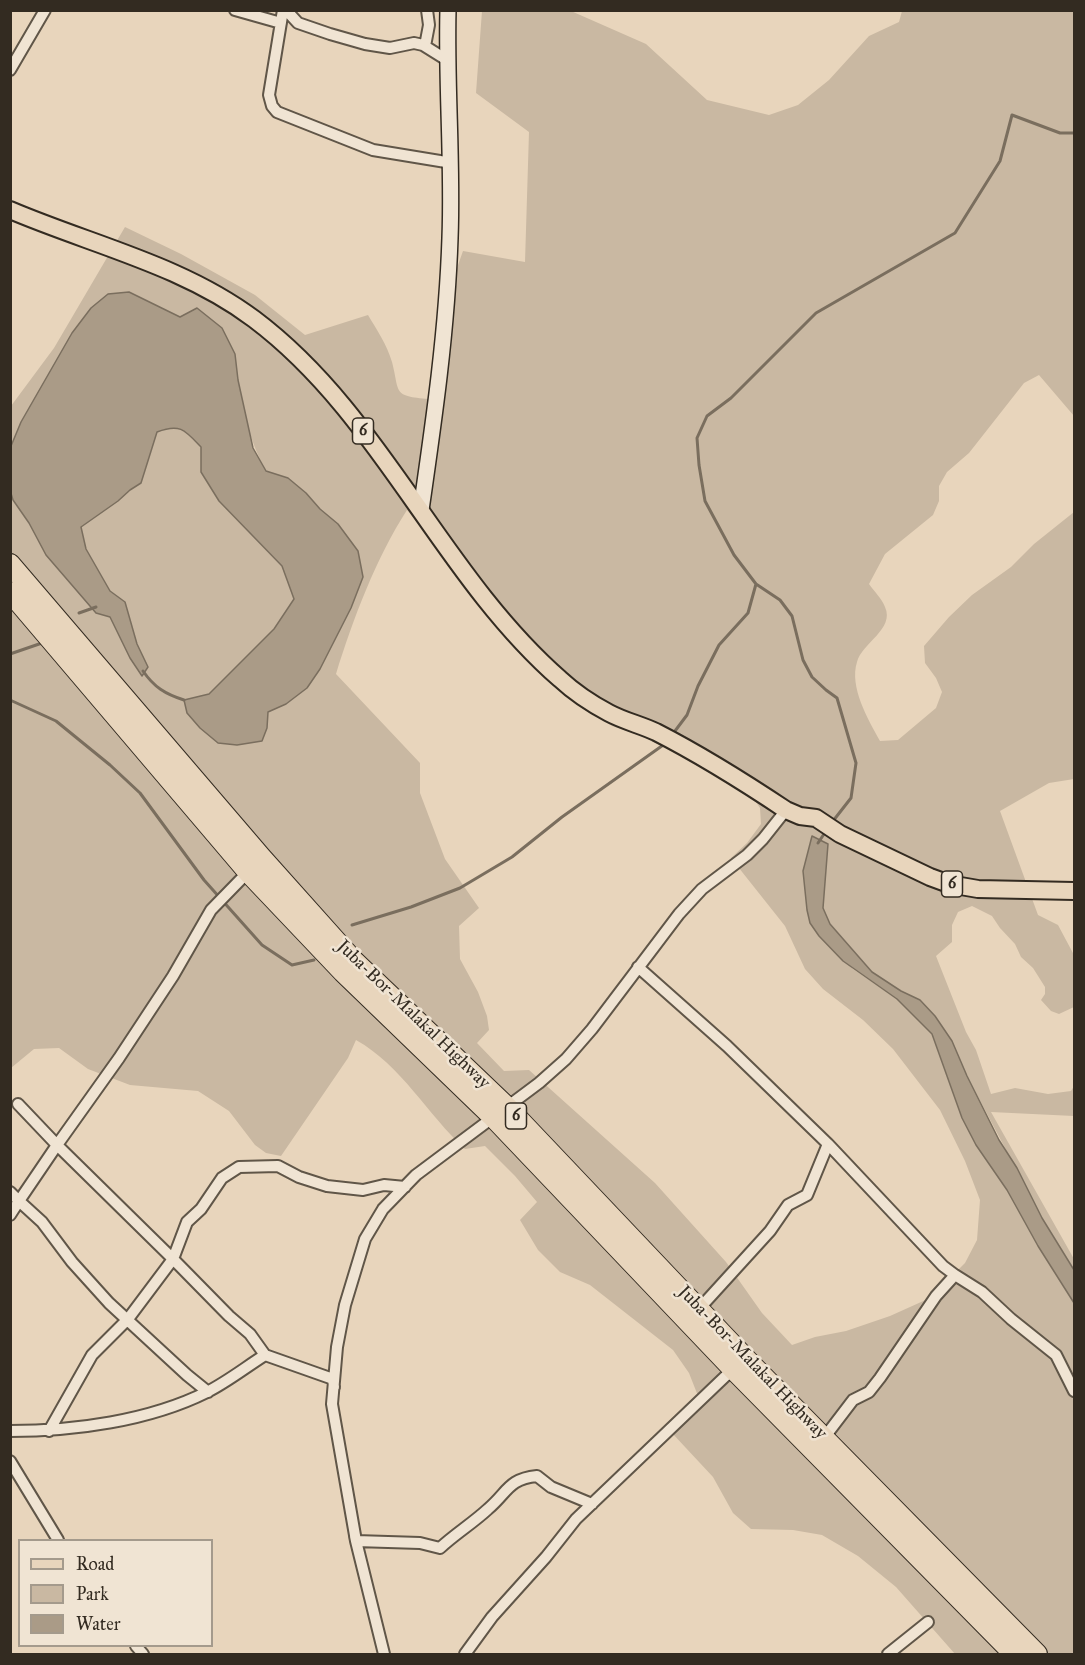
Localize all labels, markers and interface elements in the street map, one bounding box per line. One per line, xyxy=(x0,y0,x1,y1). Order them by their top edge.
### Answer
road number: 6 xyxy=(352,418,374,444)
road number: 6 xyxy=(942,871,962,897)
street label: Juba-Bor-Malakal Highway xyxy=(332,936,494,1094)
road number: 6 xyxy=(506,1103,526,1129)
street label: Juba-Bor-Malakal Highway xyxy=(673,1282,831,1444)
legend xyxy=(18,1539,213,1647)
text: Road xyxy=(76,1553,114,1575)
text: Park xyxy=(76,1583,109,1605)
text: Water xyxy=(76,1613,120,1635)

